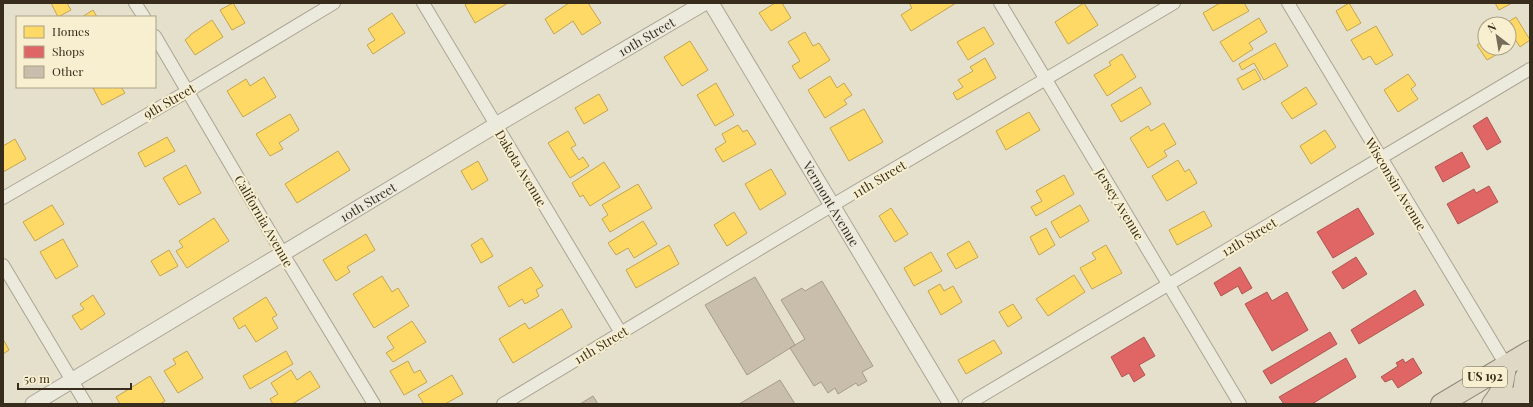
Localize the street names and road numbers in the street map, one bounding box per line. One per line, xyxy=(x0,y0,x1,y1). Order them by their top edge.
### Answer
street label: 10th Street xyxy=(615,13,678,60)
street label: 9th Street xyxy=(140,79,198,122)
street label: Dakota Avenue xyxy=(492,126,551,209)
street label: Wisconsin Avenue xyxy=(1361,133,1431,234)
street label: 11th Street xyxy=(849,156,909,201)
street label: Vermont Avenue xyxy=(799,157,864,250)
street label: Jersey Avenue xyxy=(1092,164,1149,243)
street label: California Avenue xyxy=(231,172,298,270)
street label: 10th Street xyxy=(336,178,399,225)
street label: 12th Street xyxy=(1218,213,1280,260)
street label: 11th Street xyxy=(571,322,631,367)
road number: US 192 xyxy=(1463,367,1507,387)

